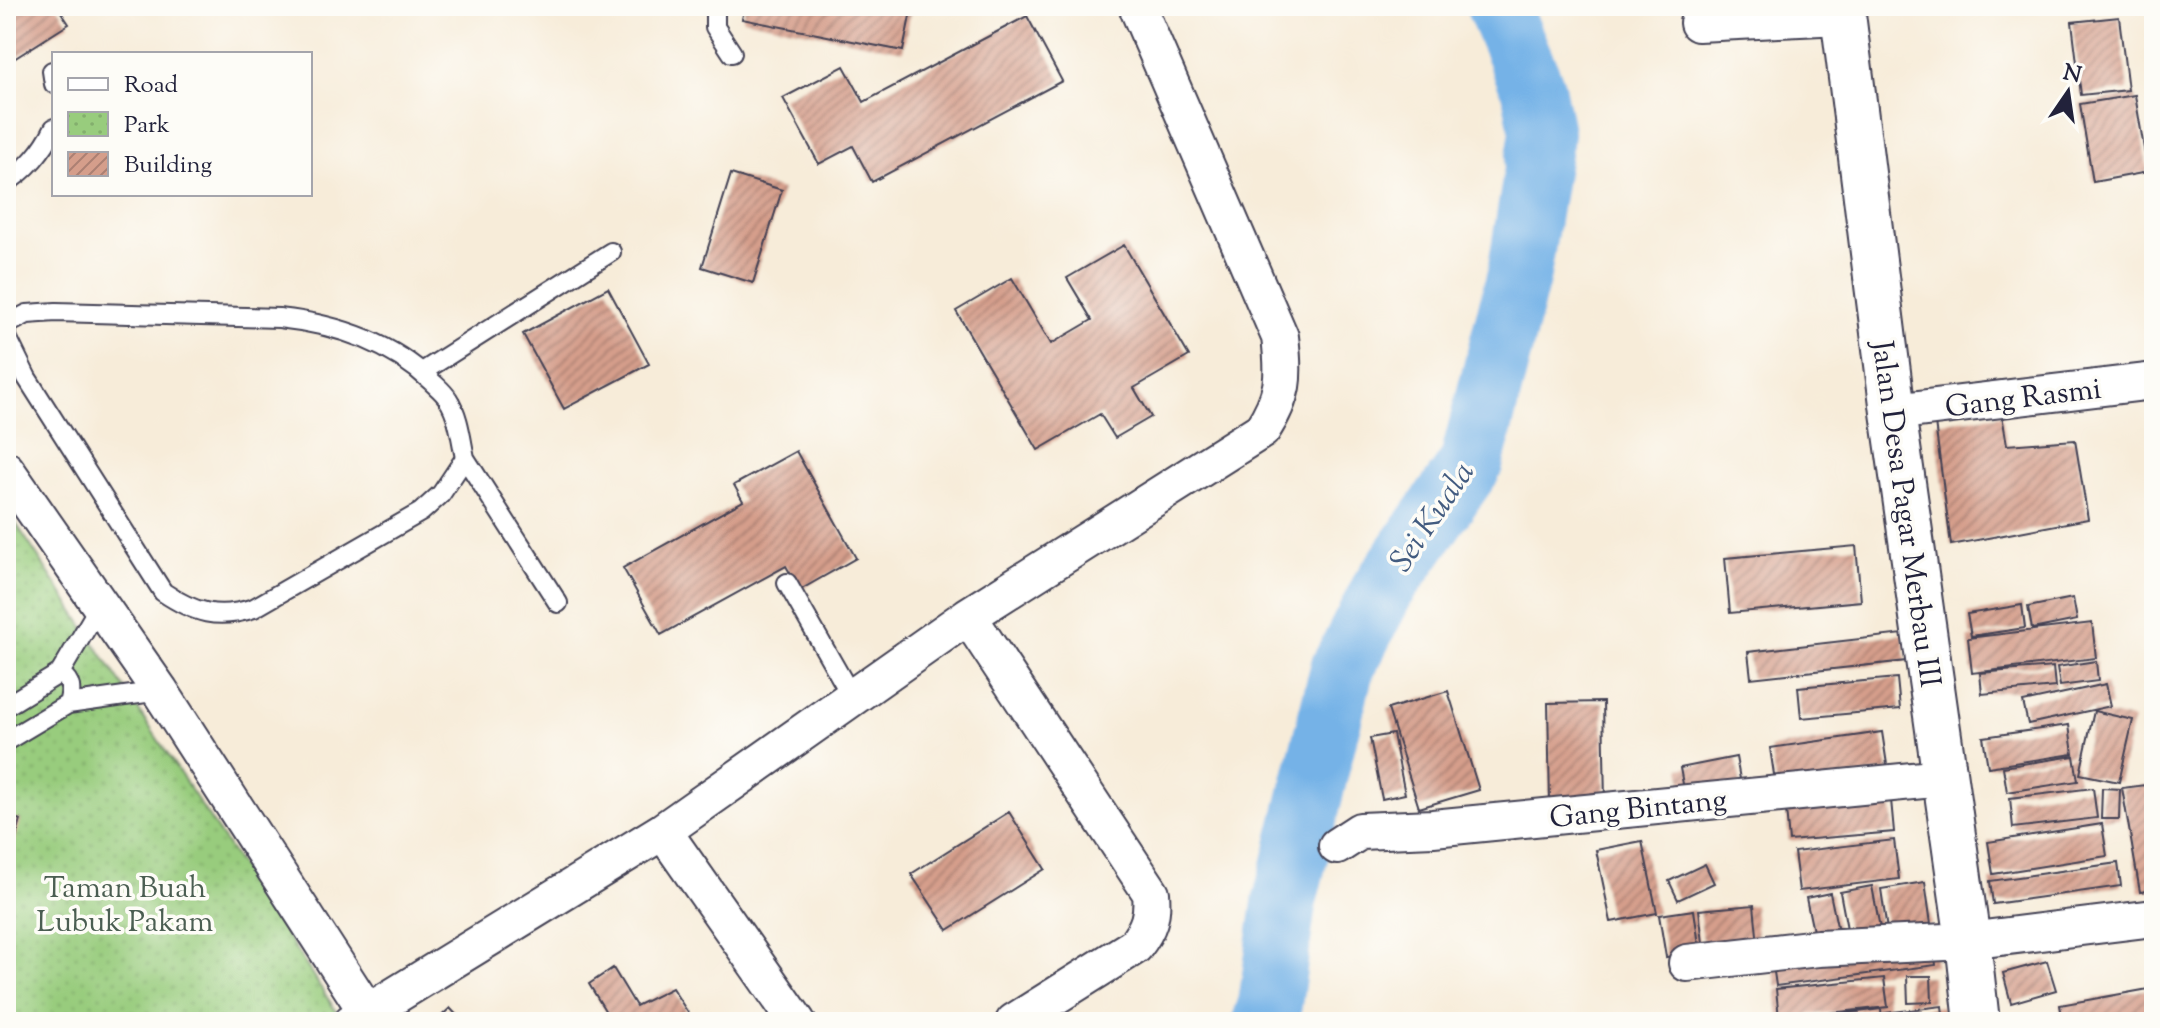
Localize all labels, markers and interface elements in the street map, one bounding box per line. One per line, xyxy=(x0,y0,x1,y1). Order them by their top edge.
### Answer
legend xyxy=(52,52,312,196)
north arrow xyxy=(2028,52,2108,132)
text: N xyxy=(2060,58,2084,93)
text: Road xyxy=(124,69,178,103)
text: Park xyxy=(124,109,170,143)
text: Building xyxy=(124,149,213,183)
street label: Jalan Desa Pagar Merbau III xyxy=(1859,336,1950,690)
street label: Gang Rasmi xyxy=(1943,369,2104,430)
water label: Sei Kuala xyxy=(1380,453,1487,582)
street label: Gang Bintang xyxy=(1548,780,1729,841)
park label: Taman Buah Lubuk Pakam xyxy=(37,868,214,945)

